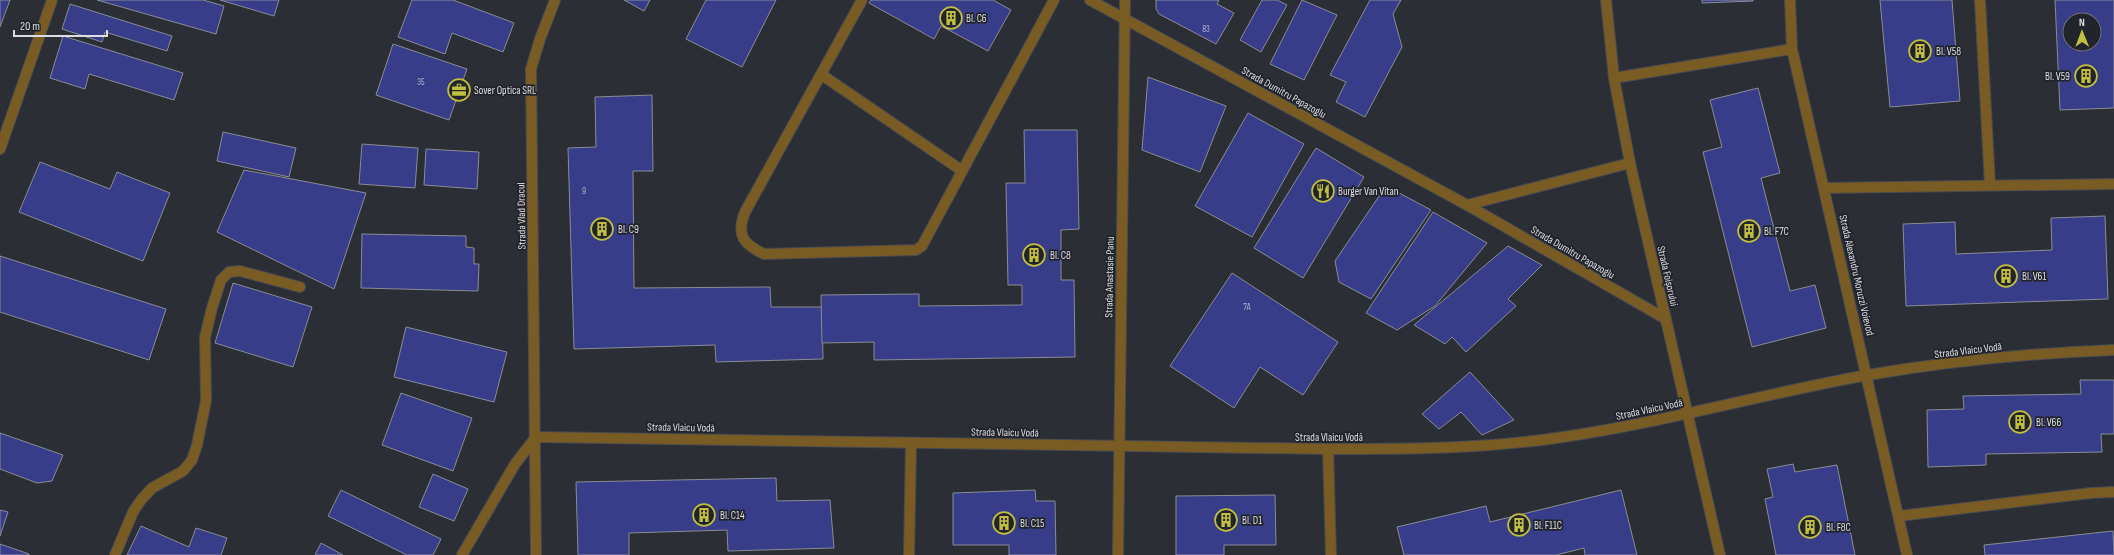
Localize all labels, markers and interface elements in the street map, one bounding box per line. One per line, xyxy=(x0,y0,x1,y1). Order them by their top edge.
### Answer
building icon: Bl. C6 xyxy=(938,5,964,31)
scale bar xyxy=(14,12,107,38)
place label: Bl. C6 xyxy=(966,12,987,25)
north arrow xyxy=(2062,12,2102,52)
text: N xyxy=(2079,16,2085,29)
text: 20 m xyxy=(20,19,40,34)
house number: 83 xyxy=(1202,24,1210,35)
building icon: Bl. V58 xyxy=(1907,38,1933,64)
place label: Bl. V58 xyxy=(1936,45,1961,58)
building icon: Bl. V59 xyxy=(2073,63,2099,89)
street label: Strada Dumitru Papazoglu xyxy=(1239,64,1329,121)
place label: Bl. V59 xyxy=(2045,70,2070,83)
house number: 35 xyxy=(417,77,425,88)
office icon: Sover Optica SRL xyxy=(446,77,472,103)
place label: Sover Optica SRL xyxy=(474,84,536,97)
restaurant icon: Burger Van Vitan xyxy=(1310,178,1336,204)
street label: Strada Vlad Dracul xyxy=(514,182,529,250)
place label: Burger Van Vitan xyxy=(1338,185,1399,198)
house number: 9 xyxy=(582,186,586,197)
street label: Strada Alexandru Moruzzi Voievod xyxy=(1836,213,1877,337)
building icon: Bl. C9 xyxy=(589,216,615,242)
building icon: Bl. F7C xyxy=(1736,218,1762,244)
place label: Bl. C9 xyxy=(618,223,639,236)
street label: Strada Dumitru Papazoglu xyxy=(1528,223,1617,282)
place label: Bl. F7C xyxy=(1764,225,1789,238)
street label: Strada Anastasie Panu xyxy=(1102,236,1117,318)
building icon: Bl. C8 xyxy=(1021,242,1047,268)
street label: Strada Foișorului xyxy=(1654,245,1681,308)
place label: Bl. C8 xyxy=(1050,249,1071,262)
building icon: Bl. V61 xyxy=(1993,263,2019,289)
place label: Bl. V61 xyxy=(2022,270,2046,283)
house number: 7A xyxy=(1243,302,1251,313)
street label: Strada Vlaicu Vodă xyxy=(1934,340,2003,361)
street label: Strada Vlaicu Vodă xyxy=(1615,396,1684,423)
building icon: Bl. V66 xyxy=(2007,409,2033,435)
place label: Bl. V66 xyxy=(2036,416,2061,429)
street label: Strada Vlaicu Vodă xyxy=(647,420,715,435)
street label: Strada Vlaicu Vodă xyxy=(971,425,1039,440)
street label: Strada Vlaicu Vodă xyxy=(1295,431,1363,444)
building icon: Bl. C14 xyxy=(691,502,717,528)
building icon: Bl. D1 xyxy=(1213,507,1239,533)
place label: Bl. C14 xyxy=(720,509,745,522)
building icon: Bl. C15 xyxy=(991,510,1017,536)
building icon: Bl. F11C xyxy=(1506,512,1532,538)
place label: Bl. D1 xyxy=(1242,514,1262,527)
building icon: Bl. F8C xyxy=(1797,514,1823,540)
place label: Bl. C15 xyxy=(1020,517,1044,530)
place label: Bl. F11C xyxy=(1534,519,1562,532)
place label: Bl. F8C xyxy=(1826,521,1851,534)

